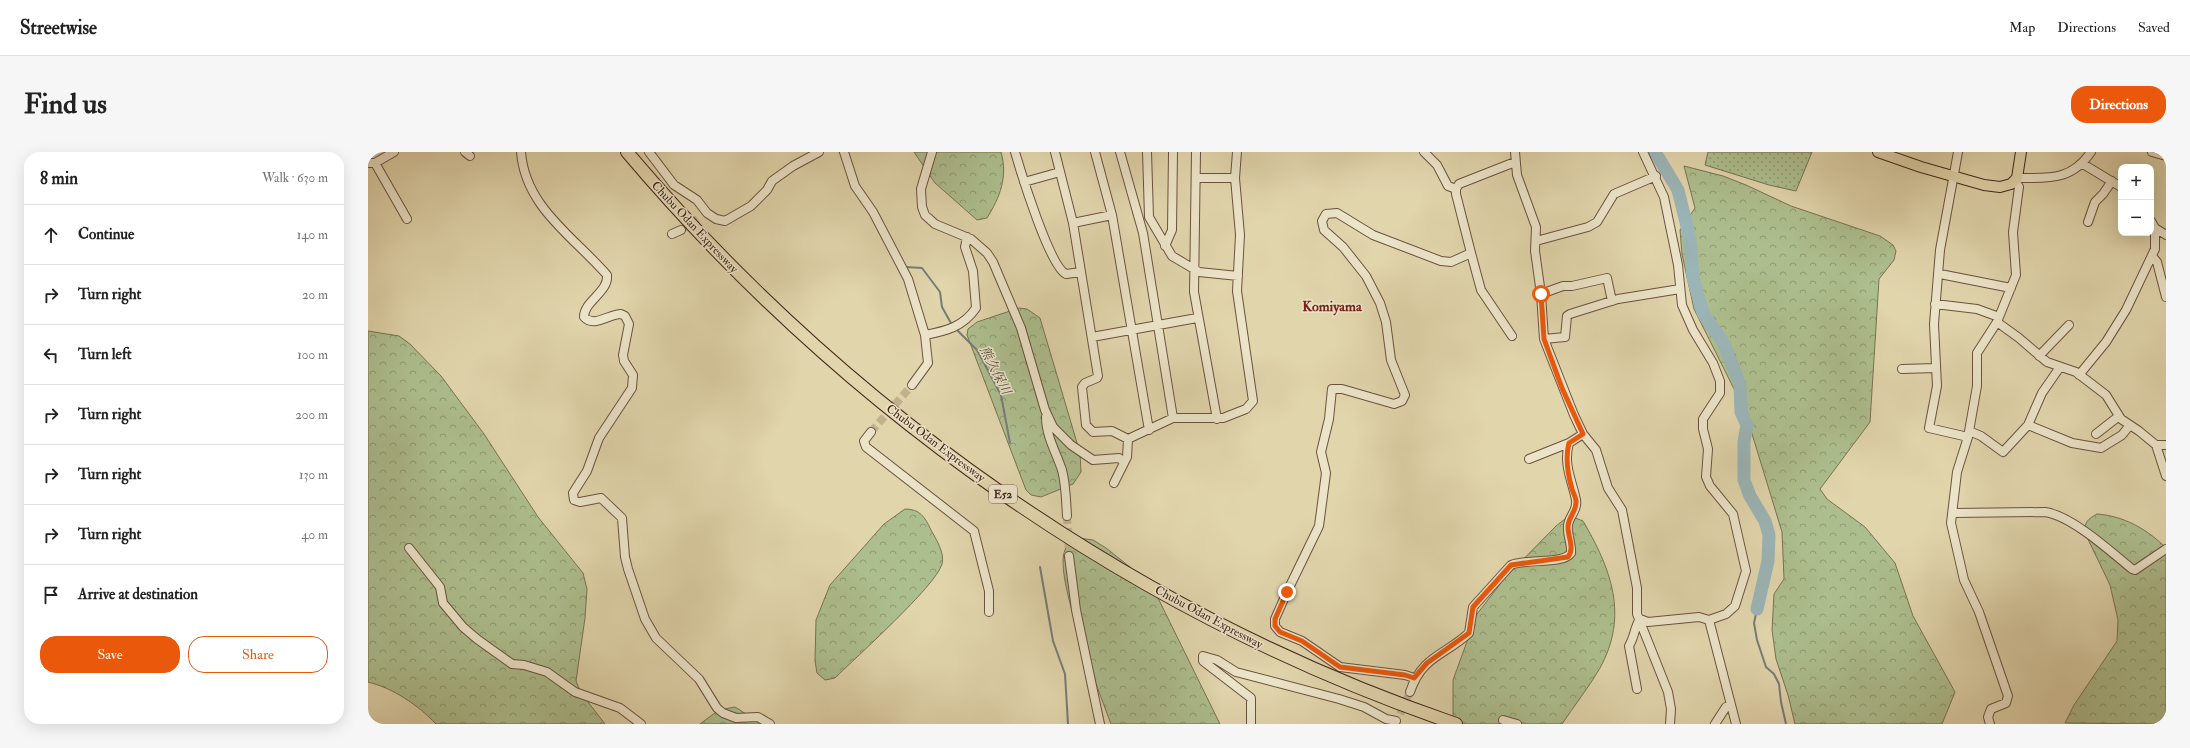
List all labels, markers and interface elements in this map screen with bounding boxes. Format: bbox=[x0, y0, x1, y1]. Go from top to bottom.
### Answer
text: Streetwise bbox=[20, 16, 97, 40]
text: Map bbox=[2009, 19, 2035, 36]
text: Directions bbox=[2057, 19, 2116, 36]
text: Saved bbox=[2138, 19, 2170, 36]
button: Directions bbox=[2071, 86, 2166, 123]
text: Find us bbox=[24, 87, 107, 122]
map controls bbox=[2118, 164, 2154, 236]
button: + bbox=[2118, 164, 2154, 200]
text: 8 min bbox=[40, 168, 78, 189]
text: Walk · 630 m bbox=[262, 170, 328, 186]
street label: Chubu Odan Expressway bbox=[648, 178, 742, 277]
button: − bbox=[2118, 200, 2154, 236]
icon: ahead bbox=[40, 224, 62, 246]
text: Continue bbox=[78, 225, 134, 244]
text: 140 m bbox=[297, 227, 328, 243]
icon: right bbox=[40, 284, 62, 306]
text: Turn right bbox=[78, 285, 141, 304]
route start bbox=[1532, 285, 1550, 303]
text: 20 m bbox=[302, 287, 328, 303]
district label: Komiyama bbox=[1302, 298, 1363, 316]
icon: left bbox=[40, 344, 62, 366]
water label: 熊久保川 bbox=[976, 344, 1015, 399]
text: Turn left bbox=[78, 345, 132, 364]
text: 100 m bbox=[297, 347, 328, 363]
street label: Chubu Odan Expressway bbox=[883, 401, 989, 486]
icon: right bbox=[40, 404, 62, 426]
text: Turn right bbox=[78, 405, 141, 424]
text: 200 m bbox=[295, 407, 328, 423]
icon: right bbox=[40, 464, 62, 486]
text: Turn right bbox=[78, 465, 141, 484]
text: 130 m bbox=[299, 467, 328, 483]
road number: E52 bbox=[989, 485, 1017, 503]
icon: right bbox=[40, 524, 62, 546]
text: Turn right bbox=[78, 525, 141, 544]
text: 40 m bbox=[302, 527, 328, 543]
street label: Chubu Odan Expressway bbox=[1152, 583, 1266, 653]
route end bbox=[1278, 583, 1296, 601]
icon: arrive bbox=[40, 584, 62, 606]
text: Arrive at destination bbox=[78, 585, 198, 604]
button: Save bbox=[40, 636, 180, 673]
button: Share bbox=[188, 636, 328, 673]

